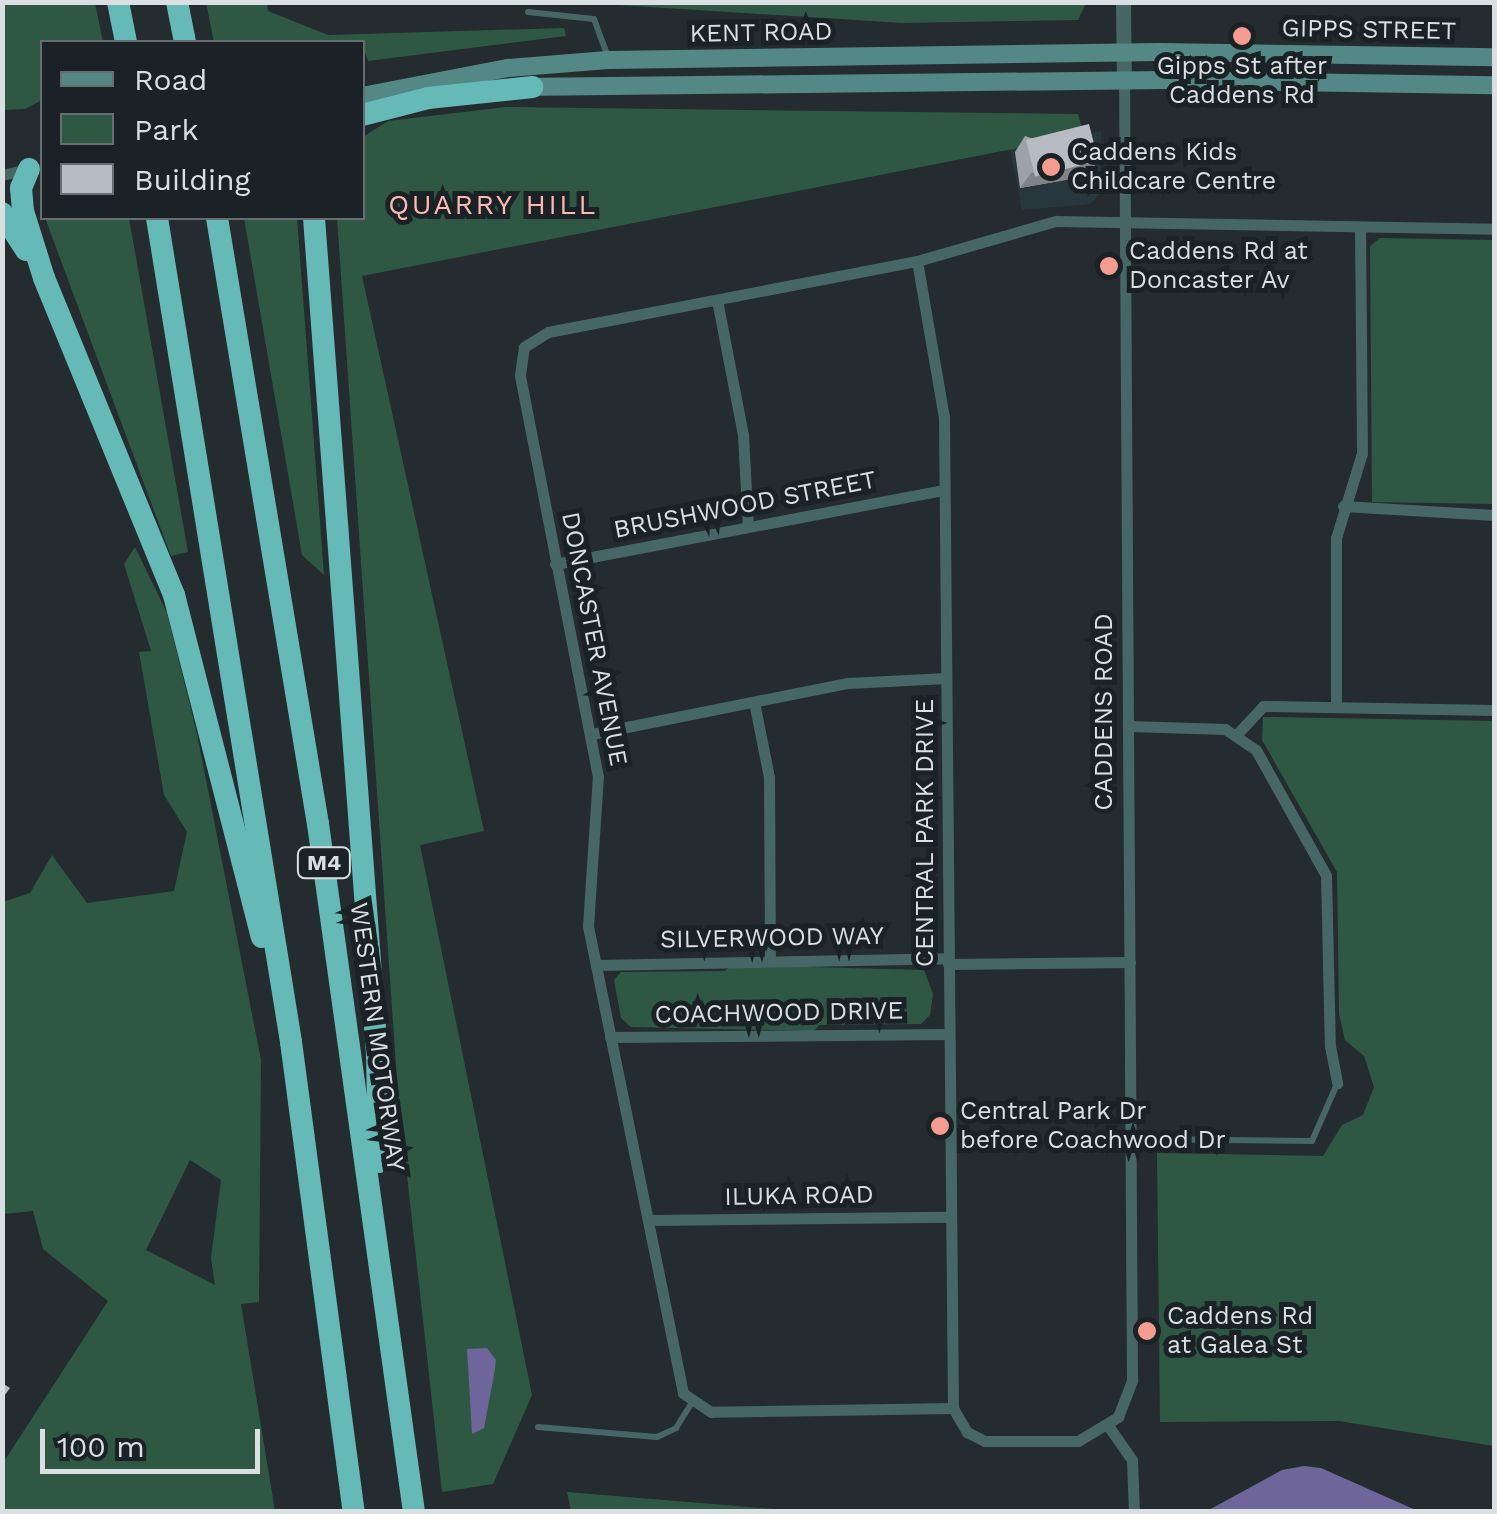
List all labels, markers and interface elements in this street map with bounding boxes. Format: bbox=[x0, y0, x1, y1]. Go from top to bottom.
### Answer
street label: GIPPS STREET bbox=[1281, 13, 1457, 47]
street label: KENT ROAD bbox=[689, 17, 833, 49]
marker: Gipps St after Caddens Rd bbox=[1231, 25, 1253, 47]
legend bbox=[40, 40, 365, 220]
place label: Gipps St after Caddens Rd bbox=[1157, 52, 1327, 111]
text: Road bbox=[134, 62, 207, 97]
text: Park bbox=[134, 112, 199, 147]
place label: Caddens Kids Childcare Centre bbox=[1071, 138, 1276, 197]
marker: Caddens Kids Childcare Centre bbox=[1040, 156, 1062, 178]
text: Building bbox=[134, 162, 251, 197]
district label: QUARRY HILL bbox=[388, 188, 598, 222]
place label: Caddens Rd at Doncaster Av bbox=[1129, 237, 1308, 296]
marker: Caddens Rd at Doncaster Av bbox=[1098, 255, 1120, 277]
street label: BRUSHWOOD STREET bbox=[611, 465, 879, 545]
street label: DONCASTER AVENUE bbox=[555, 509, 633, 769]
street label: CADDENS ROAD bbox=[1089, 613, 1119, 811]
street label: CENTRAL PARK DRIVE bbox=[910, 698, 940, 968]
road number: M4 bbox=[296, 846, 352, 880]
street label: WESTERN MOTORWAY bbox=[343, 901, 411, 1173]
street label: SILVERWOOD WAY bbox=[660, 921, 884, 955]
street label: COACHWOOD DRIVE bbox=[654, 996, 904, 1030]
place label: Central Park Dr before Coachwood Dr bbox=[960, 1097, 1226, 1156]
marker: Central Park Dr before Coachwood Dr bbox=[929, 1115, 951, 1137]
street label: ILUKA ROAD bbox=[724, 1180, 874, 1212]
place label: Caddens Rd at Galea St bbox=[1167, 1302, 1313, 1361]
marker: Caddens Rd at Galea St bbox=[1136, 1320, 1158, 1342]
scale bar bbox=[45, 1409, 265, 1471]
text: 100 m bbox=[57, 1429, 145, 1464]

